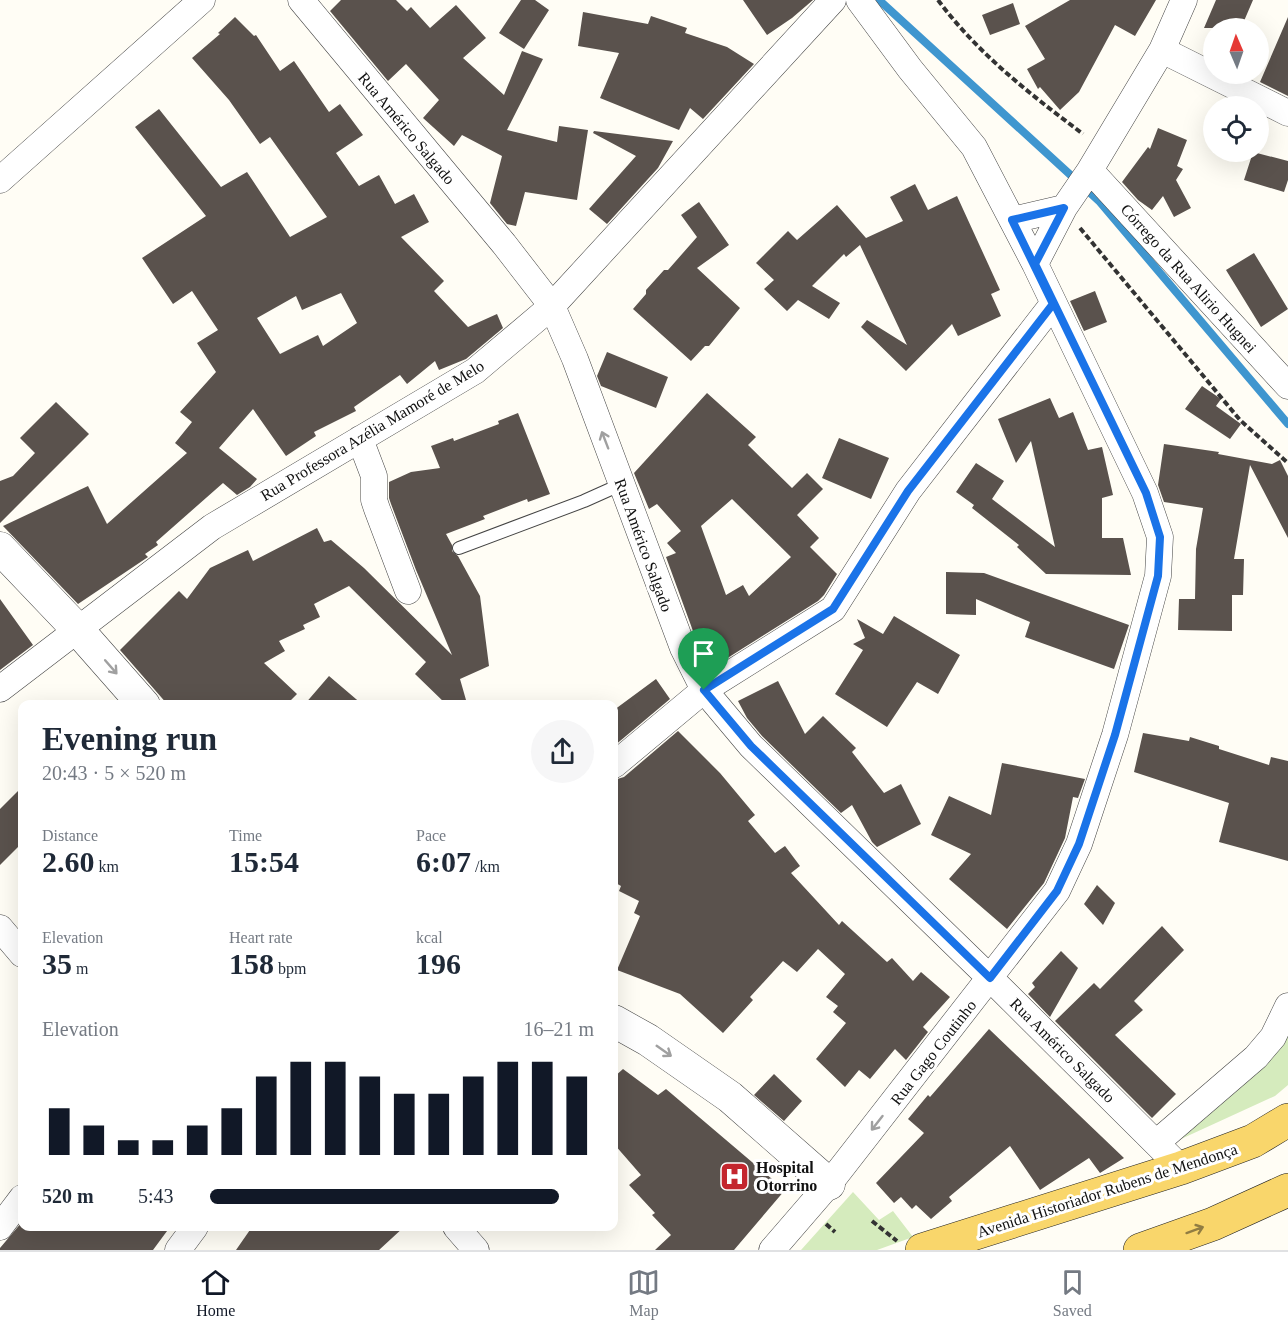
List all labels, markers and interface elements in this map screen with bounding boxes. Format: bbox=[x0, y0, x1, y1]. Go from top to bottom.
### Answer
north arrow bbox=[1203, 18, 1269, 84]
map controls bbox=[1203, 18, 1269, 162]
street label: Rua Américo Salgado bbox=[354, 69, 458, 188]
button: locate bbox=[1203, 96, 1269, 162]
street label: Córrego da Rua Alirio Hugnei bbox=[1117, 201, 1260, 357]
street label: Rua Professora Azélia Mamoré de Melo bbox=[258, 357, 487, 504]
one-way arrow bbox=[599, 431, 610, 450]
street label: Rua Américo Salgado bbox=[611, 476, 676, 614]
pin bbox=[678, 628, 729, 690]
icon: arrive bbox=[687, 637, 720, 670]
one-way arrow bbox=[104, 659, 118, 674]
button: share bbox=[531, 720, 594, 783]
text: Evening run bbox=[42, 721, 217, 757]
text: 20:43 · 5 × 520 m bbox=[42, 762, 186, 784]
text: Distance bbox=[42, 827, 98, 844]
text: Time bbox=[229, 827, 262, 844]
text: Pace bbox=[416, 827, 446, 844]
text: 2.60 bbox=[42, 845, 95, 878]
text: 15:54 bbox=[229, 845, 299, 878]
text: 6:07 bbox=[416, 845, 471, 878]
text: km bbox=[95, 858, 119, 875]
text: /km bbox=[471, 858, 500, 875]
text: Elevation bbox=[42, 929, 103, 946]
text: Heart rate bbox=[229, 929, 293, 946]
text: kcal bbox=[416, 929, 443, 946]
text: 35 bbox=[42, 947, 72, 980]
text: 158 bbox=[229, 947, 274, 980]
text: 196 bbox=[416, 947, 461, 980]
text: m bbox=[72, 960, 88, 977]
text: bpm bbox=[274, 960, 306, 977]
street label: Rua Américo Salgado bbox=[1006, 995, 1118, 1107]
street label: Rua Gago Coutinho bbox=[887, 997, 980, 1109]
text: Elevation bbox=[42, 1018, 119, 1040]
text: 16–21 m bbox=[523, 1018, 594, 1040]
one-way arrow bbox=[655, 1045, 671, 1057]
one-way arrow bbox=[870, 1115, 883, 1131]
street label: Avenida Historiador Rubens de Mendonça bbox=[975, 1140, 1240, 1242]
place label: Hospital Otorrino bbox=[756, 1159, 817, 1194]
hospital icon: Hospital Otorrino bbox=[719, 1160, 751, 1192]
text: 520 m bbox=[42, 1185, 94, 1207]
text: 5:43 bbox=[138, 1185, 174, 1207]
one-way arrow bbox=[1185, 1224, 1204, 1235]
tab: Home bbox=[196, 1266, 235, 1320]
tab: Map bbox=[627, 1266, 660, 1320]
tab: Saved bbox=[1053, 1266, 1092, 1320]

